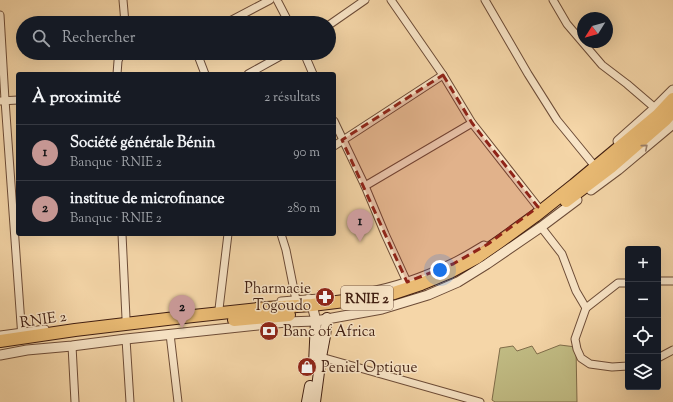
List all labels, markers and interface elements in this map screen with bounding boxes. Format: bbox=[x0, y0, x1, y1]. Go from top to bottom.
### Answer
north arrow bbox=[577, 12, 613, 48]
search box bbox=[16, 16, 336, 60]
icon: search bbox=[30, 27, 52, 49]
text: Rechercher bbox=[62, 28, 135, 49]
text: À proximité bbox=[32, 86, 121, 110]
text: 2 résultats bbox=[264, 89, 320, 107]
text: Société générale Bénin bbox=[70, 133, 215, 154]
text: 1 bbox=[43, 144, 47, 162]
text: 90 m bbox=[293, 144, 320, 162]
one-way arrow bbox=[641, 144, 648, 151]
text: Banque · RNIE 2 bbox=[70, 154, 162, 172]
text: institue de microfinance bbox=[70, 189, 224, 210]
text: 2 bbox=[42, 200, 48, 218]
text: 280 m bbox=[287, 200, 320, 218]
pin: 1 bbox=[347, 209, 373, 242]
text: Banque · RNIE 2 bbox=[70, 210, 162, 228]
map controls bbox=[625, 246, 661, 390]
button: + bbox=[625, 246, 661, 282]
your location bbox=[430, 260, 450, 280]
place label: Pharmacie Togoudo bbox=[244, 279, 311, 317]
button: − bbox=[625, 282, 661, 318]
pharmacy icon: Pharmacie Togoudo bbox=[314, 286, 336, 308]
road number: RNIE 2 bbox=[341, 286, 393, 310]
pin: 2 bbox=[169, 295, 195, 328]
street label: RNIE 2 bbox=[19, 307, 68, 334]
button: locate bbox=[625, 318, 661, 354]
bank icon: Banc of Africa bbox=[258, 320, 280, 342]
place label: Banc of Africa bbox=[283, 322, 376, 343]
button: layers bbox=[625, 354, 661, 390]
shop icon: Peniel Optique bbox=[296, 356, 318, 378]
place label: Peniel Optique bbox=[321, 358, 417, 379]

